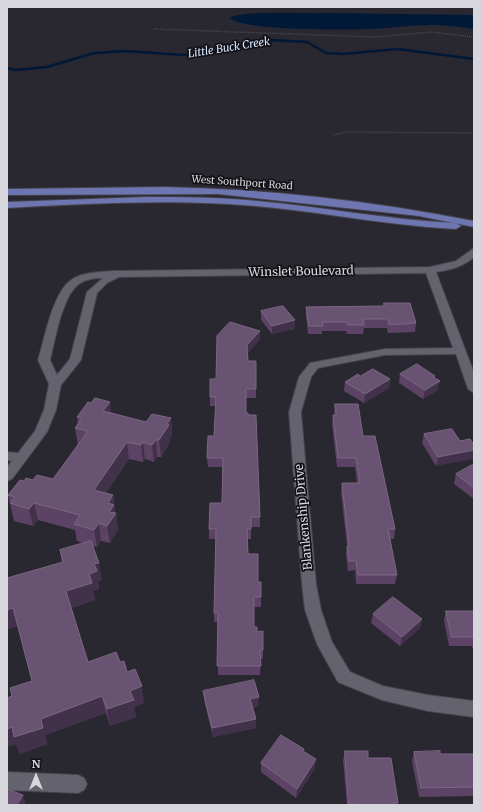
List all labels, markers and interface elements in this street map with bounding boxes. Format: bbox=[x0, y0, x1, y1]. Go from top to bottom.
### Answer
water label: Little Buck Creek bbox=[187, 35, 271, 61]
street label: West Southport Road bbox=[191, 173, 293, 193]
street label: Winslet Boulevard bbox=[248, 264, 354, 280]
street label: Blankenship Drive bbox=[292, 463, 316, 571]
north arrow bbox=[16, 756, 56, 796]
text: N bbox=[32, 757, 40, 771]

